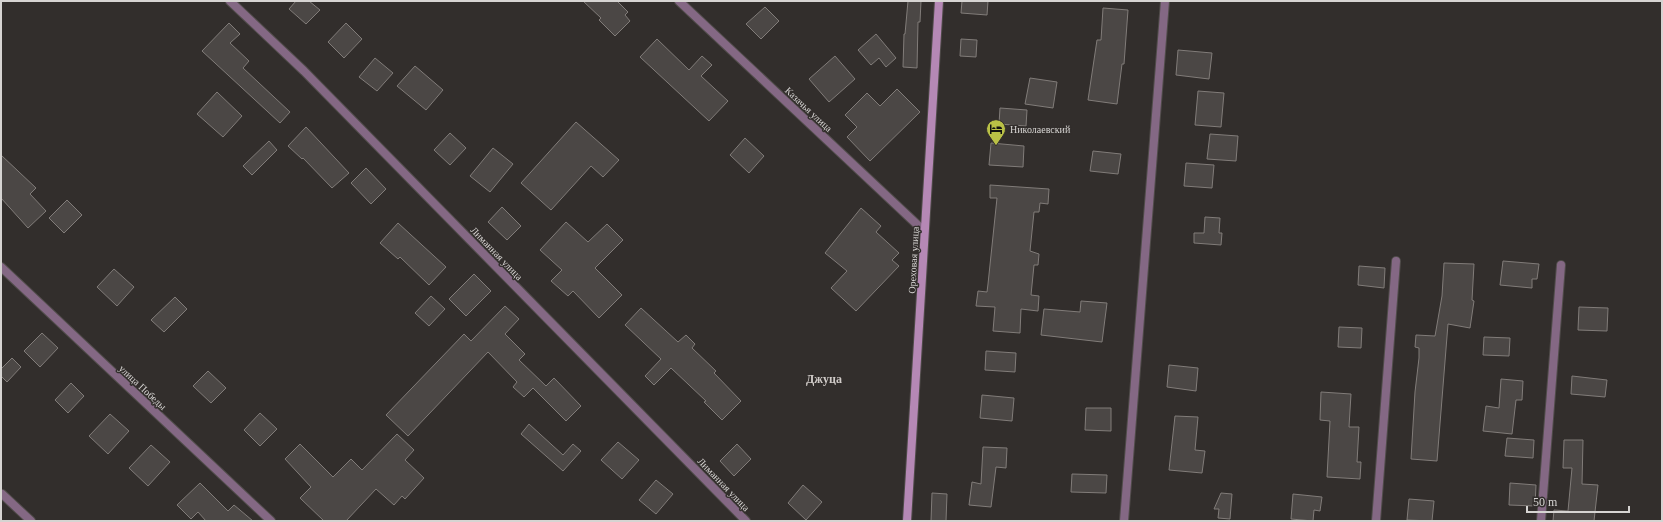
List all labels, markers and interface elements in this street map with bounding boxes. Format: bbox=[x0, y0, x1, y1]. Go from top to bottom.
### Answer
street label: Казачья улица bbox=[783, 85, 835, 134]
hotel icon: Николаевский bbox=[985, 118, 1007, 146]
place label: Николаевский bbox=[1010, 124, 1071, 135]
street label: Лиманная улица bbox=[468, 224, 525, 283]
street label: Ореховая улица bbox=[906, 226, 921, 294]
street label: улица Победы bbox=[117, 363, 169, 412]
district label: Джуца bbox=[806, 372, 842, 386]
street label: Лиманная улица bbox=[695, 455, 752, 514]
scale bar bbox=[1527, 488, 1629, 514]
text: 50 m bbox=[1533, 495, 1558, 509]

